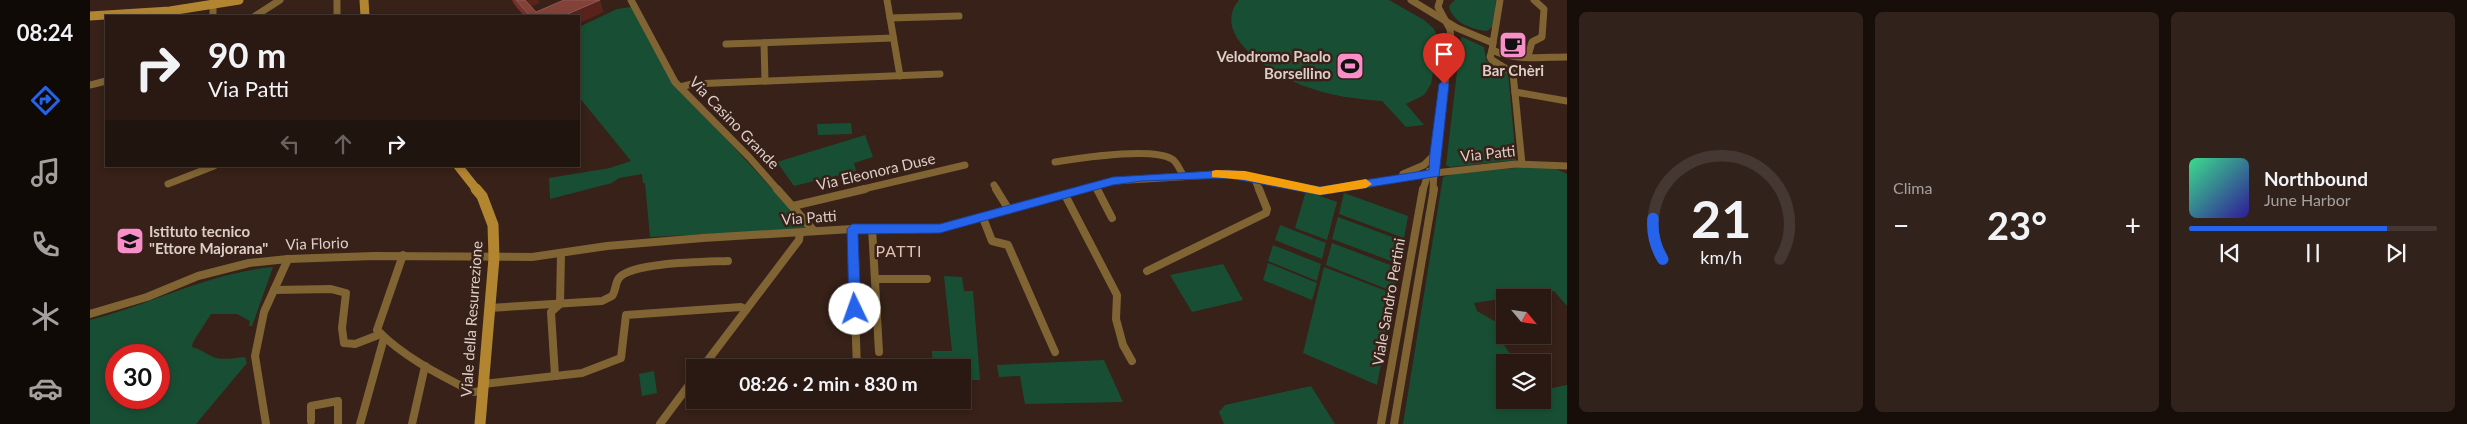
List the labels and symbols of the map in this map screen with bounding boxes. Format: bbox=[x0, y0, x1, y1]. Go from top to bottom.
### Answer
cafe icon: Bar Chèri bbox=[1498, 30, 1528, 60]
pin bbox=[1423, 33, 1465, 84]
place label: Velodromo Paolo Borsellino bbox=[1215, 47, 1331, 82]
sports icon: Velodromo Paolo Borsellino bbox=[1335, 51, 1365, 81]
place label: Bar Chèri bbox=[1482, 61, 1544, 79]
street label: Via Casino Grande bbox=[686, 72, 783, 172]
street label: Via Patti bbox=[1460, 141, 1516, 165]
street label: Via Eleonora Duse bbox=[815, 149, 937, 193]
street label: Via Patti bbox=[781, 206, 837, 228]
place label: Istituto tecnico "Ettore Majorana" bbox=[149, 222, 268, 257]
school or university icon: Istituto tecnico "Ettore Majorana" bbox=[115, 226, 145, 256]
street label: Via Florio bbox=[285, 233, 349, 253]
street label: Viale Sandro Pertini bbox=[1368, 237, 1408, 367]
street label: Viale della Resurrezione bbox=[457, 240, 485, 398]
district label: PATTI bbox=[876, 241, 922, 260]
position arrow bbox=[828, 282, 880, 334]
north arrow bbox=[1496, 289, 1551, 344]
speed limit sign: 30 bbox=[105, 344, 170, 409]

